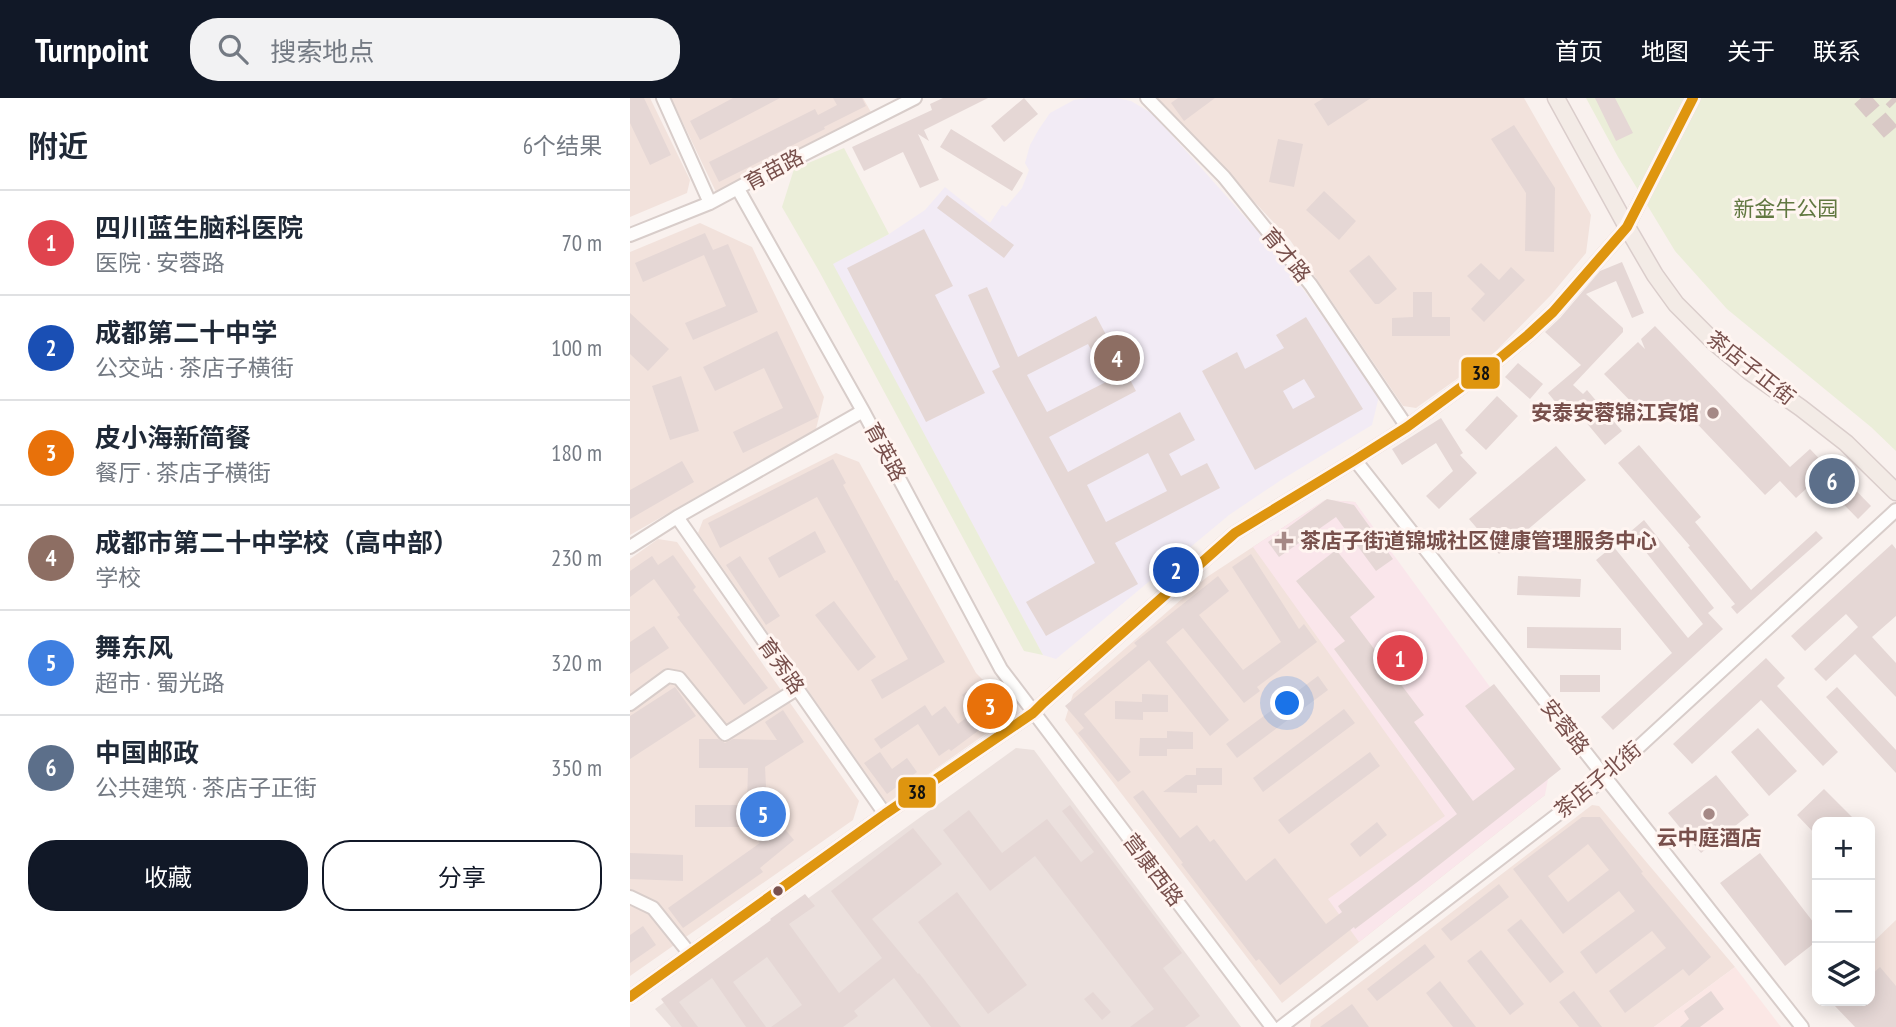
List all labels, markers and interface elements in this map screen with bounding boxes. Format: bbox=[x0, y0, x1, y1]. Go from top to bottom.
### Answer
search box bbox=[190, 18, 680, 81]
text: Turnpoint bbox=[35, 28, 148, 71]
icon: search bbox=[214, 30, 252, 68]
text: 搜索地点 bbox=[270, 35, 374, 68]
text: 首页 bbox=[1555, 36, 1603, 67]
text: 地图 bbox=[1641, 36, 1689, 67]
text: 关于 bbox=[1727, 36, 1775, 67]
text: 联系 bbox=[1813, 36, 1861, 67]
text: 附近 bbox=[28, 126, 88, 165]
text: 6个结果 bbox=[523, 131, 602, 160]
street label: 育苗路 bbox=[740, 143, 808, 196]
park label: 新金牛公园 bbox=[1734, 195, 1839, 222]
text: 四川蓝生脑科医院 bbox=[95, 211, 303, 244]
street label: 育才路 bbox=[1256, 222, 1317, 288]
text: 1 bbox=[46, 228, 57, 257]
text: 70 m bbox=[561, 228, 602, 257]
text: 医院 · 安蓉路 bbox=[95, 248, 225, 277]
text: 成都第二十中学 bbox=[95, 316, 277, 349]
street label: 茶店子正街 bbox=[1702, 325, 1801, 411]
pin: 4 bbox=[1094, 332, 1140, 384]
text: 2 bbox=[46, 333, 57, 362]
text: 100 m bbox=[551, 333, 602, 362]
text: 公交站 · 茶店子横街 bbox=[95, 353, 294, 382]
line badge: 38 bbox=[1460, 356, 1501, 390]
text: 38 bbox=[1472, 361, 1490, 385]
place label: 安泰安蓉锦江宾馆 bbox=[1531, 399, 1699, 426]
marker: 安泰安蓉锦江宾馆 bbox=[1705, 405, 1721, 421]
street label: 育英路 bbox=[859, 418, 912, 486]
text: 皮小海新简餐 bbox=[95, 421, 251, 454]
text: 3 bbox=[46, 438, 57, 467]
text: 180 m bbox=[551, 438, 602, 467]
pin: 6 bbox=[1809, 455, 1855, 507]
text: 餐厅 · 茶店子横街 bbox=[95, 458, 271, 487]
text: 成都市第二十中学校（高中部） bbox=[95, 526, 459, 559]
place label: 茶店子街道锦城社区健康管理服务中心 bbox=[1300, 527, 1657, 554]
marker: 茶店子街道锦城社区健康管理服务中心 bbox=[1274, 531, 1294, 551]
text: 4 bbox=[46, 543, 57, 572]
text: 230 m bbox=[551, 543, 602, 572]
pin: 2 bbox=[1153, 544, 1199, 596]
text: 学校 bbox=[95, 563, 141, 592]
text: 舞东风 bbox=[95, 631, 173, 664]
street label: 育秀路 bbox=[752, 632, 811, 699]
pin: 1 bbox=[1377, 632, 1423, 684]
text: 5 bbox=[46, 648, 57, 677]
text: 320 m bbox=[551, 648, 602, 677]
text: 超市 · 蜀光路 bbox=[95, 668, 225, 697]
pin: 3 bbox=[967, 680, 1013, 732]
your location bbox=[1270, 686, 1304, 720]
street label: 安蓉路 bbox=[1535, 694, 1595, 760]
text: 中国邮政 bbox=[95, 736, 199, 769]
street label: 茶店子北街 bbox=[1549, 736, 1647, 824]
text: 6 bbox=[46, 753, 57, 782]
text: 350 m bbox=[551, 753, 602, 782]
text: 公共建筑 · 茶店子正街 bbox=[95, 773, 317, 802]
line badge: 38 bbox=[897, 776, 937, 809]
text: 38 bbox=[908, 780, 926, 804]
pin: 5 bbox=[740, 788, 786, 840]
marker: 云中庭酒店 bbox=[1701, 806, 1717, 822]
map controls bbox=[1812, 817, 1875, 1006]
button: + bbox=[1812, 817, 1875, 880]
place label: 云中庭酒店 bbox=[1657, 824, 1762, 851]
street label: 营康西路 bbox=[1117, 828, 1189, 911]
button: 收藏 bbox=[28, 840, 308, 911]
button: 分享 bbox=[322, 840, 602, 911]
button: − bbox=[1812, 880, 1875, 943]
unlabelled marker bbox=[771, 884, 785, 898]
button: layers bbox=[1812, 943, 1875, 1006]

